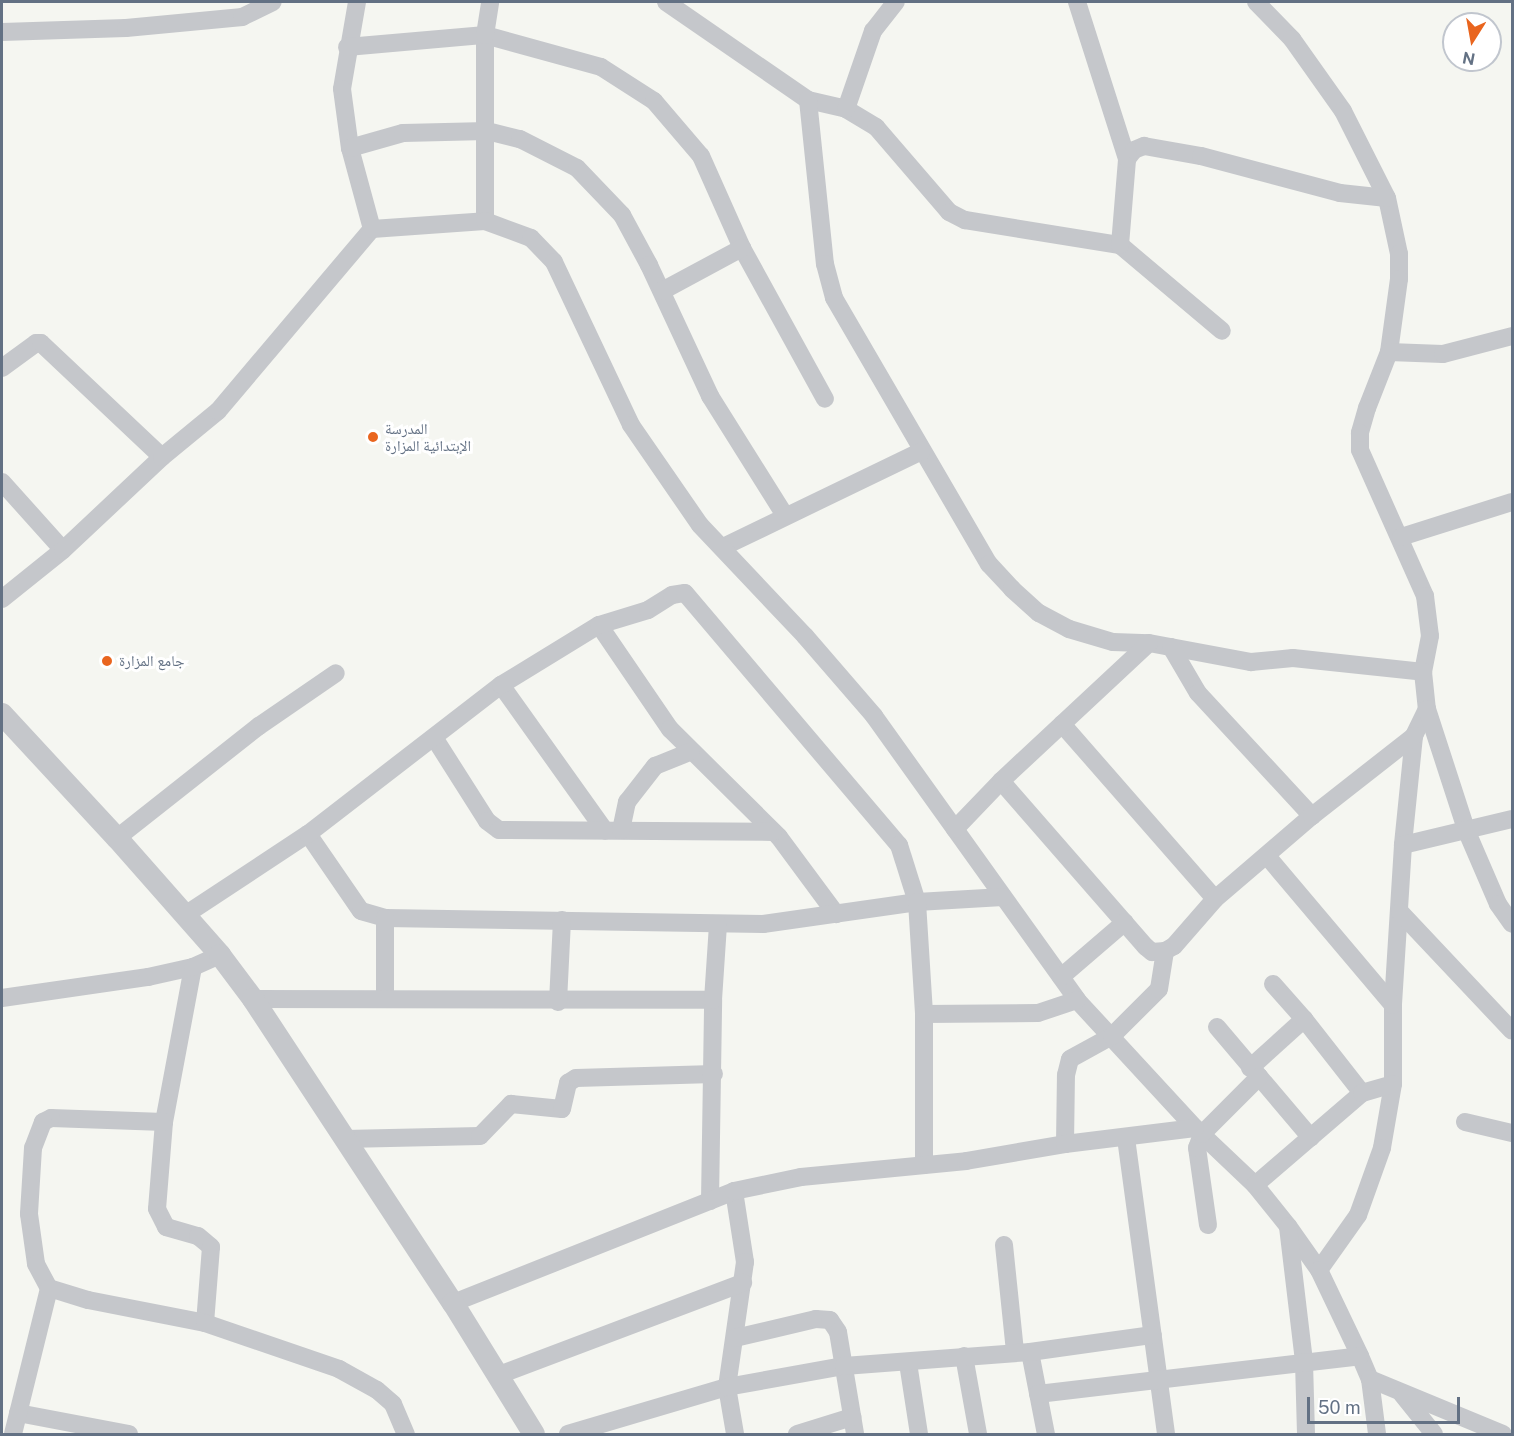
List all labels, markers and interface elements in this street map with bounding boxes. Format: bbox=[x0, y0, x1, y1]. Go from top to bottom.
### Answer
north arrow bbox=[1442, 12, 1502, 72]
text: N bbox=[1461, 48, 1477, 69]
place label: المدرسة الإبتدائية المزارة bbox=[385, 419, 471, 454]
marker: المدرسة الإبتدائية المزارة bbox=[366, 430, 380, 444]
place label: جامع المزارة bbox=[119, 652, 184, 670]
marker: جامع المزارة bbox=[100, 654, 114, 668]
scale bar bbox=[1310, 1385, 1463, 1423]
text: 50 m bbox=[1318, 1397, 1361, 1418]

